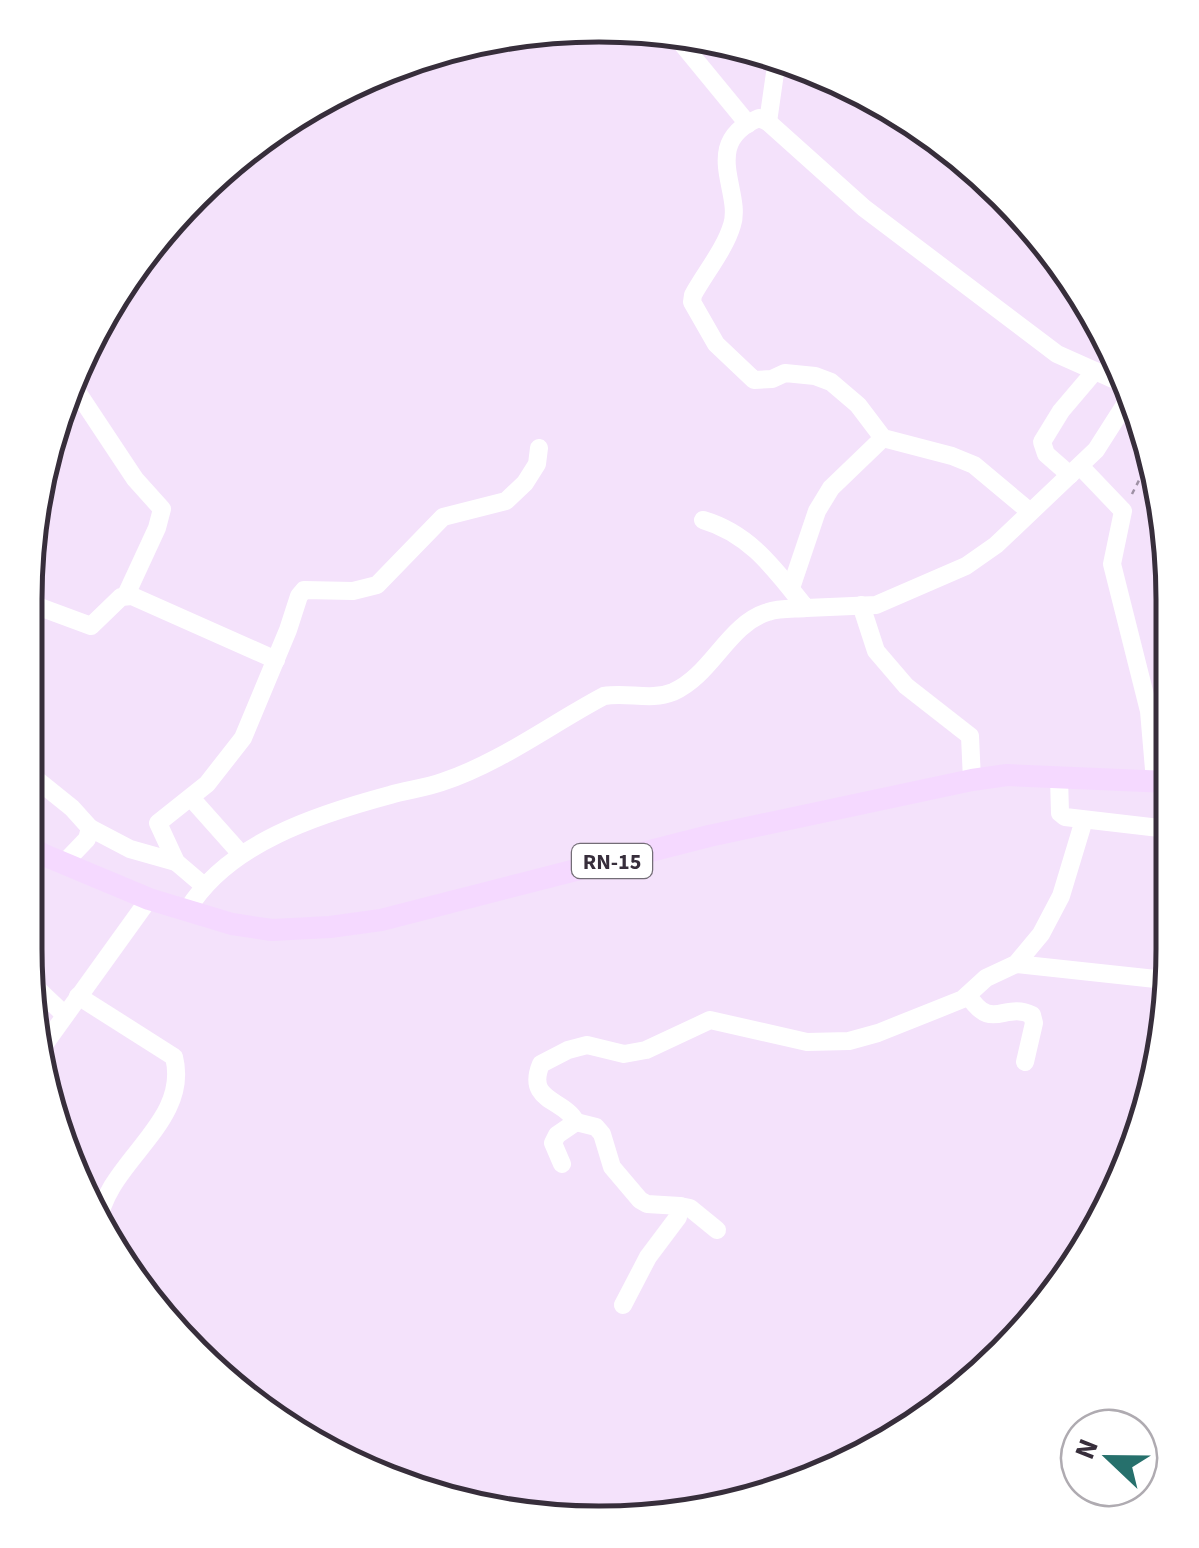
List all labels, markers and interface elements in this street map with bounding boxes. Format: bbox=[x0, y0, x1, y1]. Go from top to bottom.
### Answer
road number: RN-15 bbox=[572, 844, 652, 878]
north arrow bbox=[1059, 1408, 1159, 1508]
text: N bbox=[1065, 1433, 1109, 1465]

